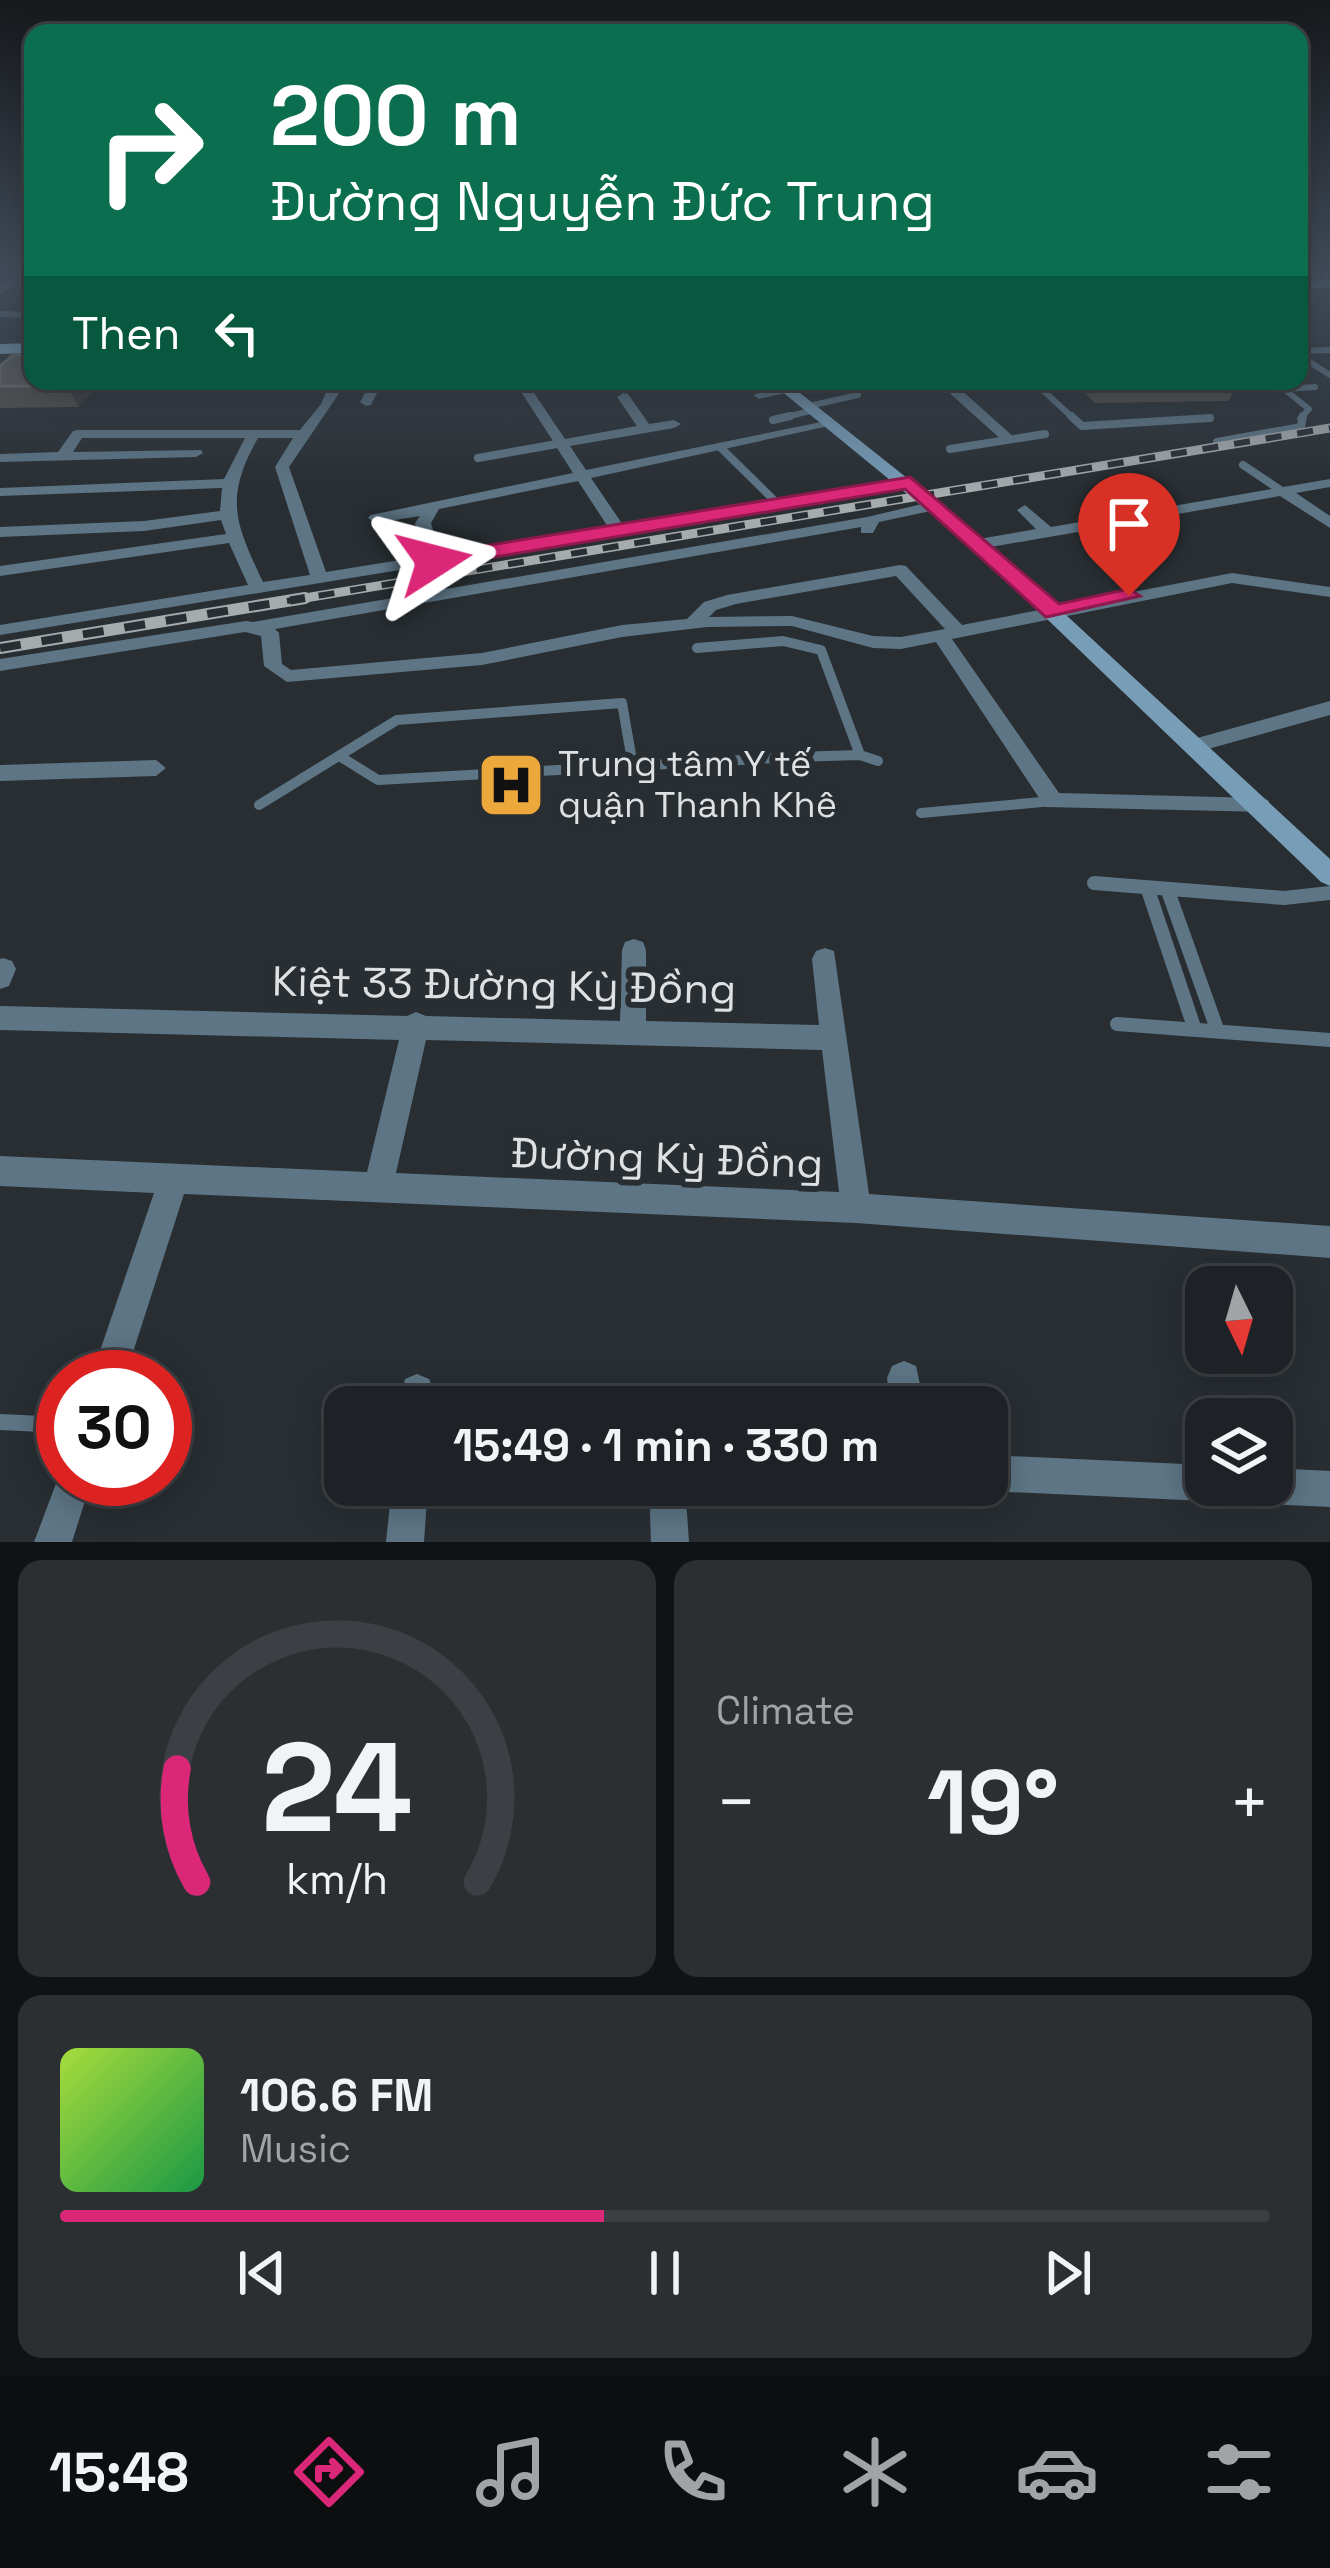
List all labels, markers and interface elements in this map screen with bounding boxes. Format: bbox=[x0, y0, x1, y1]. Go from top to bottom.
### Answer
text: 200 m bbox=[270, 62, 522, 170]
icon: right bbox=[72, 72, 228, 228]
text: Đường Nguyễn Đức Trung bbox=[270, 167, 935, 236]
icon: left bbox=[204, 300, 270, 366]
text: Then bbox=[72, 305, 180, 362]
pin bbox=[1078, 473, 1180, 596]
icon: arrive bbox=[1096, 491, 1162, 557]
position arrow bbox=[371, 498, 497, 624]
place label: Trung tâm Y tế quận Thanh Khê bbox=[558, 741, 837, 828]
hospital icon: Trung tâm Y tế quận Thanh Khê bbox=[476, 750, 546, 820]
street label: Kiệt 33 Đường Kỳ Đồng bbox=[271, 954, 737, 1016]
street label: Đường Kỳ Đồng bbox=[510, 1126, 824, 1190]
north arrow bbox=[1185, 1266, 1293, 1374]
map controls bbox=[1185, 1266, 1293, 1506]
speed limit sign: 30 bbox=[36, 1350, 192, 1506]
button: layers bbox=[1185, 1398, 1293, 1506]
text: 15:49 · 1 min · 330 m bbox=[453, 1417, 879, 1474]
text: Climate bbox=[716, 1686, 855, 1735]
text: 24 bbox=[261, 1708, 413, 1867]
text: 19° bbox=[927, 1745, 1059, 1860]
text: − bbox=[716, 1760, 757, 1844]
text: + bbox=[1229, 1760, 1270, 1844]
text: km/h bbox=[286, 1851, 388, 1906]
text: 106.6 FM bbox=[240, 2067, 433, 2124]
text: Music bbox=[240, 2124, 351, 2173]
icon: previous bbox=[229, 2240, 295, 2306]
icon: pause bbox=[632, 2240, 698, 2306]
icon: next bbox=[1035, 2240, 1101, 2306]
icon: directions bbox=[287, 2430, 371, 2514]
icon: music bbox=[469, 2430, 553, 2514]
icon: phone bbox=[651, 2430, 735, 2514]
icon: climate bbox=[833, 2430, 917, 2514]
icon: car bbox=[1015, 2430, 1099, 2514]
icon: filters bbox=[1197, 2430, 1281, 2514]
text: 15:48 bbox=[49, 2438, 189, 2507]

